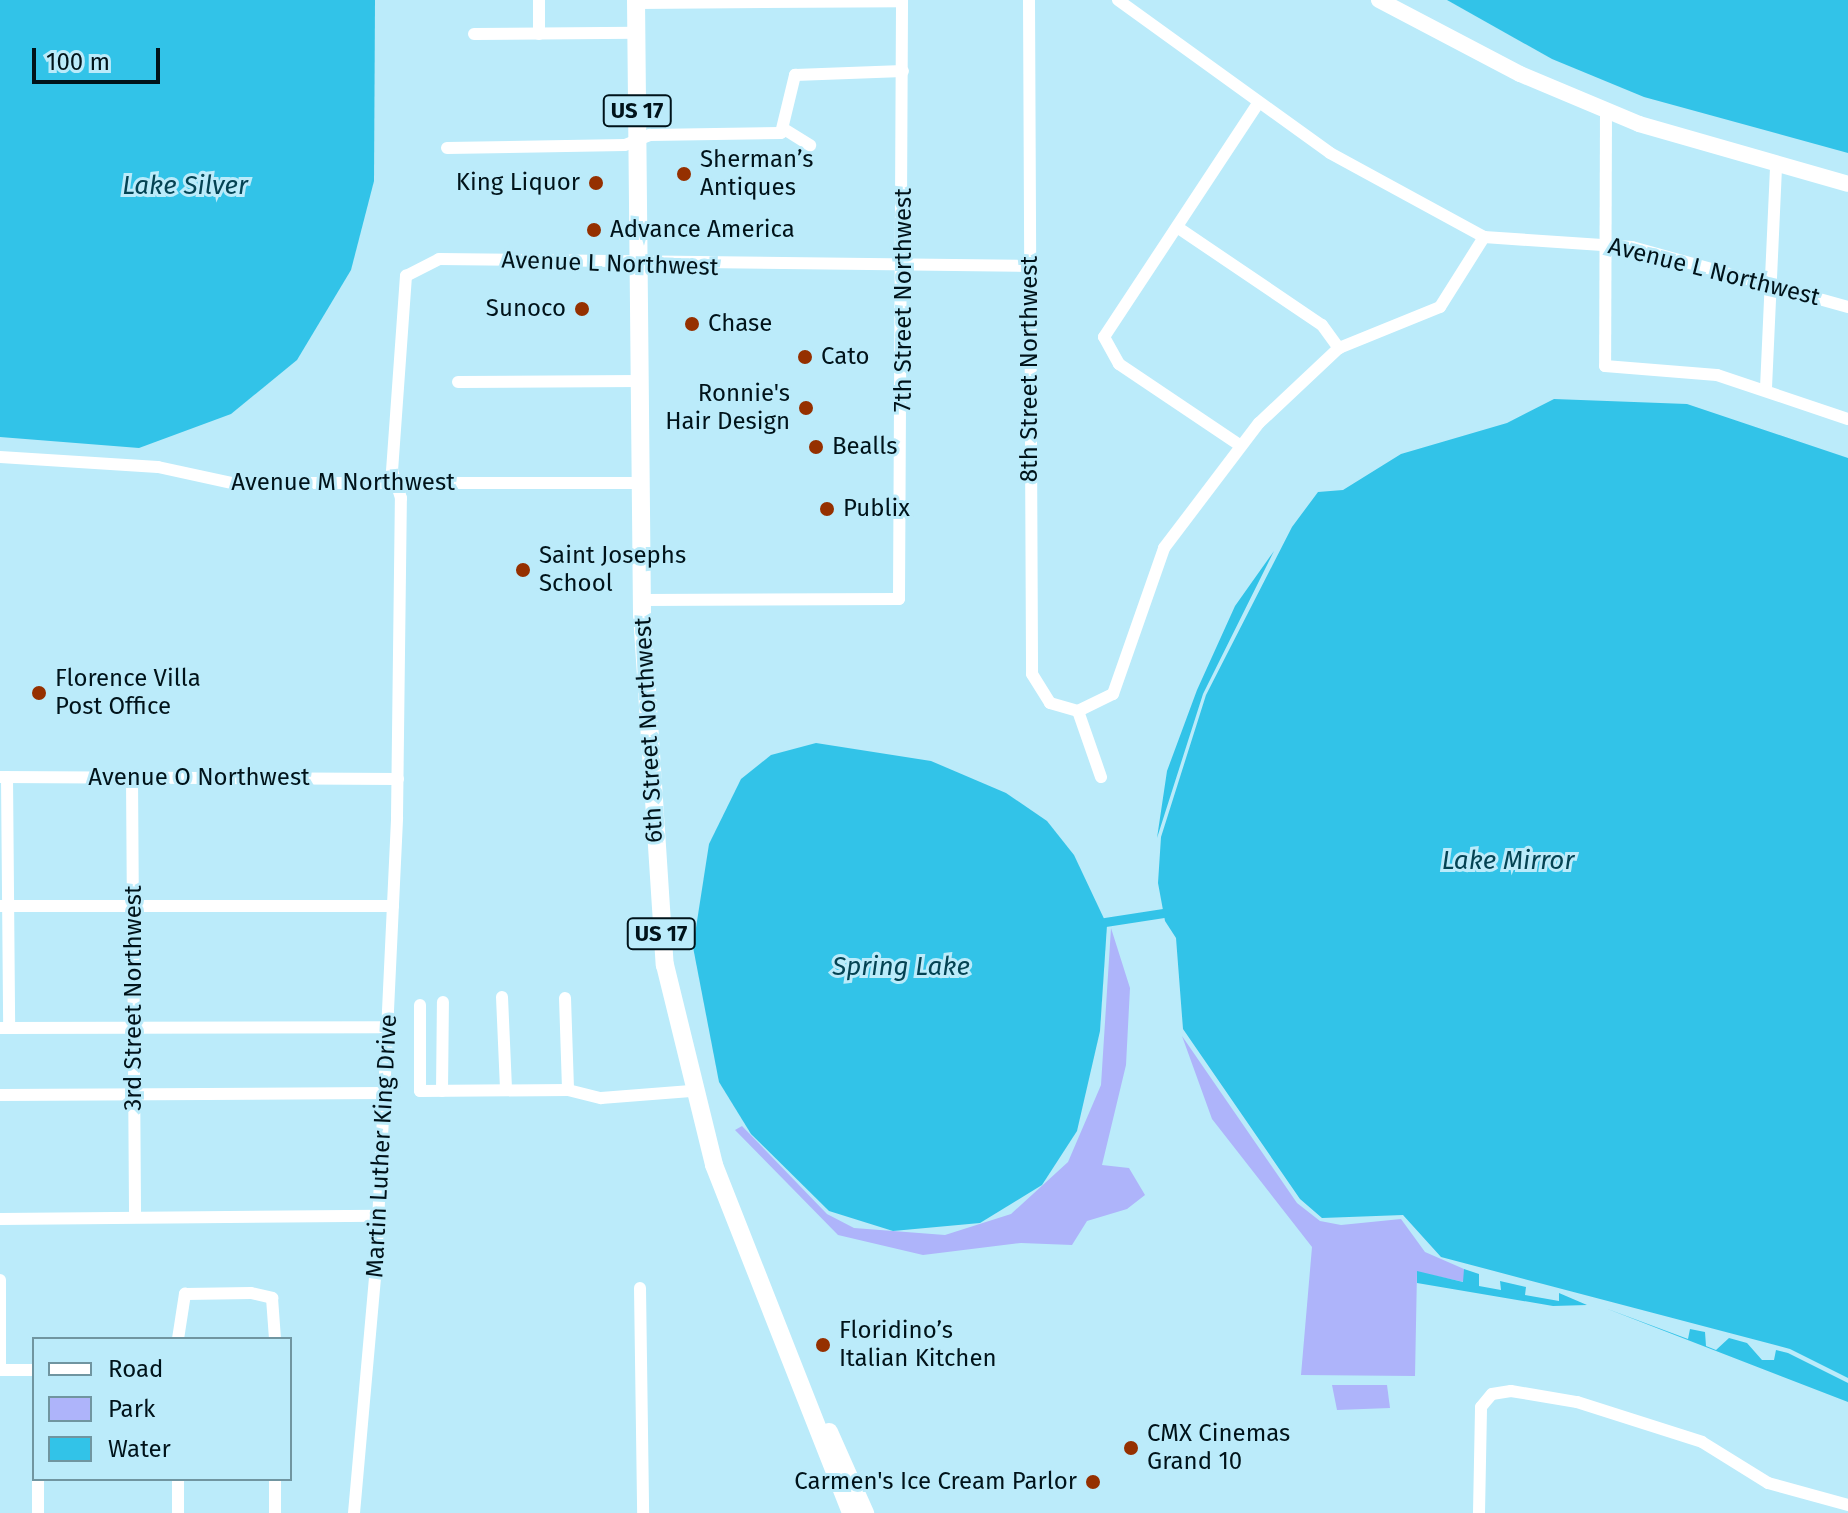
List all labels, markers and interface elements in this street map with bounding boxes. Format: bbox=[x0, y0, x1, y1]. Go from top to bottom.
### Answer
scale bar bbox=[36, 32, 164, 82]
text: 100 m bbox=[46, 48, 110, 76]
road number: US 17 bbox=[601, 93, 673, 129]
place label: Sherman’s Antiques bbox=[700, 146, 813, 202]
marker: Sherman’s Antiques bbox=[675, 165, 693, 183]
place label: King Liquor bbox=[456, 169, 580, 197]
water label: Lake Silver bbox=[122, 170, 248, 202]
marker: King Liquor bbox=[587, 174, 605, 192]
street label: 7th Street Northwest bbox=[890, 188, 918, 412]
place label: Advance America bbox=[610, 216, 795, 244]
marker: Advance America bbox=[585, 221, 603, 239]
street label: Avenue L Northwest bbox=[1605, 232, 1823, 312]
street label: Avenue L Northwest bbox=[501, 246, 719, 282]
street label: 8th Street Northwest bbox=[1016, 256, 1044, 482]
place label: Sunoco bbox=[486, 295, 566, 323]
marker: Sunoco bbox=[573, 300, 591, 318]
place label: Chase bbox=[708, 310, 772, 338]
marker: Chase bbox=[683, 315, 701, 333]
place label: Cato bbox=[821, 343, 870, 371]
marker: Cato bbox=[796, 348, 814, 366]
place label: Ronnie's Hair Design bbox=[665, 380, 790, 436]
marker: Ronnie's Hair Design bbox=[797, 399, 815, 417]
place label: Bealls bbox=[832, 433, 898, 461]
marker: Bealls bbox=[807, 438, 825, 456]
street label: Avenue M Northwest bbox=[231, 469, 455, 497]
place label: Publix bbox=[843, 495, 910, 523]
marker: Publix bbox=[818, 500, 836, 518]
place label: Saint Josephs School bbox=[539, 542, 686, 598]
marker: Saint Josephs School bbox=[514, 561, 532, 579]
street label: 6th Street Northwest bbox=[629, 616, 669, 844]
place label: Florence Villa Post Office bbox=[55, 665, 201, 721]
marker: Florence Villa Post Office bbox=[30, 684, 48, 702]
street label: Avenue O Northwest bbox=[88, 764, 310, 792]
water label: Lake Mirror bbox=[1442, 845, 1574, 877]
street label: 3rd Street Northwest bbox=[120, 885, 148, 1111]
road number: US 17 bbox=[625, 916, 697, 952]
water label: Spring Lake bbox=[832, 951, 970, 983]
street label: Martin Luther King Drive bbox=[361, 1013, 403, 1279]
place label: Floridino’s Italian Kitchen bbox=[839, 1317, 997, 1373]
marker: Floridino’s Italian Kitchen bbox=[814, 1336, 832, 1354]
legend bbox=[32, 1337, 292, 1481]
text: Road bbox=[108, 1355, 163, 1383]
text: Park bbox=[108, 1395, 155, 1423]
place label: CMX Cinemas Grand 10 bbox=[1147, 1420, 1290, 1476]
text: Water bbox=[108, 1435, 171, 1463]
marker: CMX Cinemas Grand 10 bbox=[1122, 1439, 1140, 1457]
place label: Carmen's Ice Cream Parlor bbox=[794, 1468, 1077, 1496]
marker: Carmen's Ice Cream Parlor bbox=[1084, 1473, 1102, 1491]

